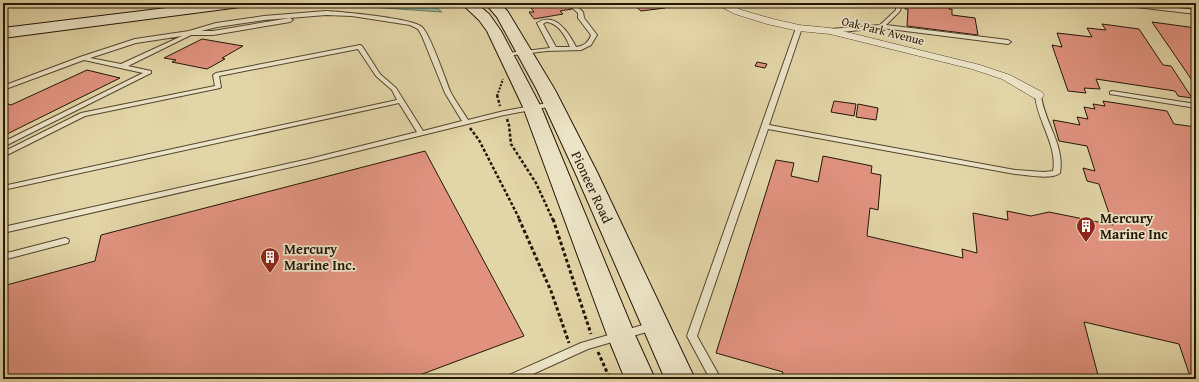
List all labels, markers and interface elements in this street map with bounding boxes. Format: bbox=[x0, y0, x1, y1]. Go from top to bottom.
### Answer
street label: Oak Park Avenue bbox=[840, 12, 926, 49]
street label: Pioneer Road bbox=[567, 148, 618, 227]
place label: Mercury Marine Inc bbox=[1100, 208, 1168, 244]
building icon: Mercury Marine Inc bbox=[1075, 215, 1097, 243]
place label: Mercury Marine Inc. bbox=[284, 239, 356, 275]
building icon: Mercury Marine Inc. bbox=[259, 246, 281, 274]

